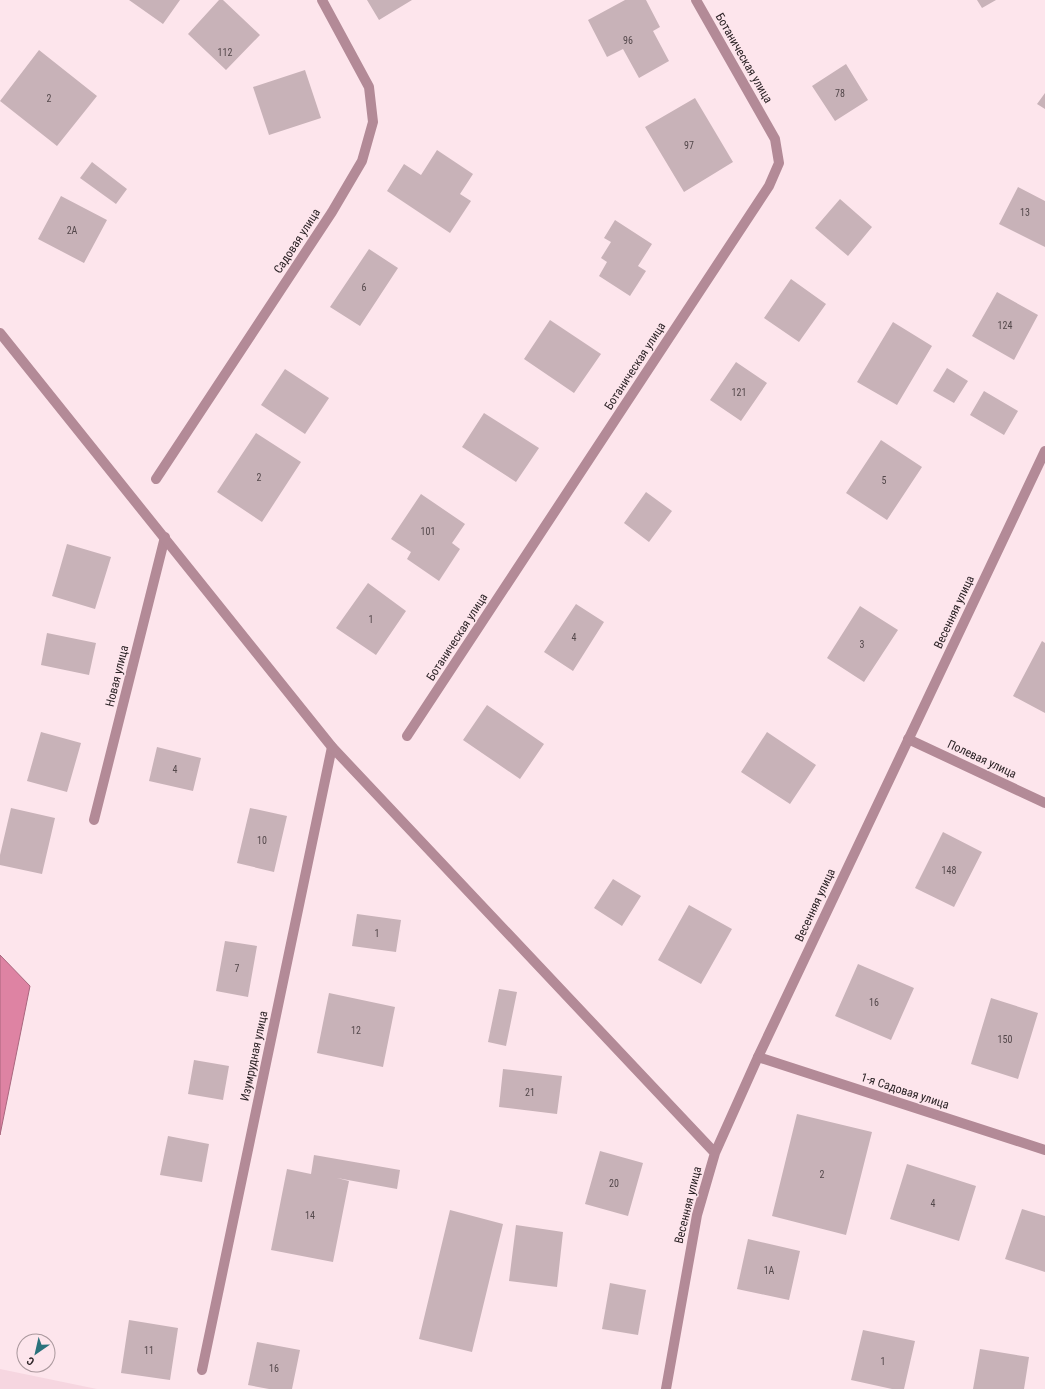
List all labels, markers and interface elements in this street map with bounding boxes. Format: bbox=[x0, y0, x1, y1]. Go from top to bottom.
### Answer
street label: Ботаническая улица bbox=[713, 11, 776, 106]
house number: 96 bbox=[623, 35, 633, 46]
house number: 112 bbox=[218, 47, 232, 58]
house number: 78 bbox=[835, 88, 845, 99]
house number: 2 bbox=[47, 93, 52, 104]
house number: 97 bbox=[684, 140, 694, 151]
street label: Садовая улица bbox=[271, 206, 323, 276]
house number: 13 bbox=[1020, 207, 1030, 218]
house number: 2А bbox=[67, 225, 78, 236]
house number: 6 bbox=[362, 282, 367, 293]
street label: Ботаническая улица bbox=[601, 319, 669, 412]
house number: 124 bbox=[998, 320, 1012, 331]
house number: 121 bbox=[732, 387, 746, 398]
house number: 2 bbox=[257, 472, 262, 483]
house number: 5 bbox=[882, 475, 887, 486]
house number: 101 bbox=[421, 526, 435, 537]
street label: Весенняя улица bbox=[931, 573, 977, 651]
street label: Ботаническая улица bbox=[423, 590, 491, 683]
house number: 1 bbox=[369, 614, 373, 625]
house number: 4 bbox=[572, 632, 577, 643]
house number: 3 bbox=[860, 639, 865, 650]
street label: Новая улица bbox=[103, 644, 131, 708]
street label: Полевая улица bbox=[945, 737, 1019, 781]
house number: 4 bbox=[173, 764, 178, 775]
house number: 10 bbox=[257, 835, 267, 846]
house number: 148 bbox=[942, 865, 956, 876]
street label: Весенняя улица bbox=[792, 866, 838, 944]
house number: 1 bbox=[375, 928, 379, 939]
house number: 7 bbox=[235, 963, 240, 974]
house number: 16 bbox=[869, 997, 879, 1008]
street label: Изумрудная улица bbox=[238, 1009, 270, 1102]
house number: 12 bbox=[351, 1025, 361, 1036]
house number: 150 bbox=[998, 1034, 1012, 1045]
street label: 1-я Садовая улица bbox=[859, 1070, 951, 1112]
house number: 21 bbox=[525, 1087, 535, 1098]
street label: Весенняя улица bbox=[672, 1165, 704, 1245]
house number: 2 bbox=[820, 1169, 825, 1180]
house number: 20 bbox=[609, 1178, 619, 1189]
house number: 4 bbox=[931, 1198, 936, 1209]
house number: 14 bbox=[305, 1210, 315, 1221]
house number: 1А bbox=[764, 1265, 775, 1276]
north arrow bbox=[16, 1333, 56, 1373]
house number: 11 bbox=[144, 1345, 154, 1356]
text: С bbox=[24, 1354, 37, 1368]
house number: 1 bbox=[881, 1356, 885, 1367]
house number: 16 bbox=[269, 1363, 279, 1374]

